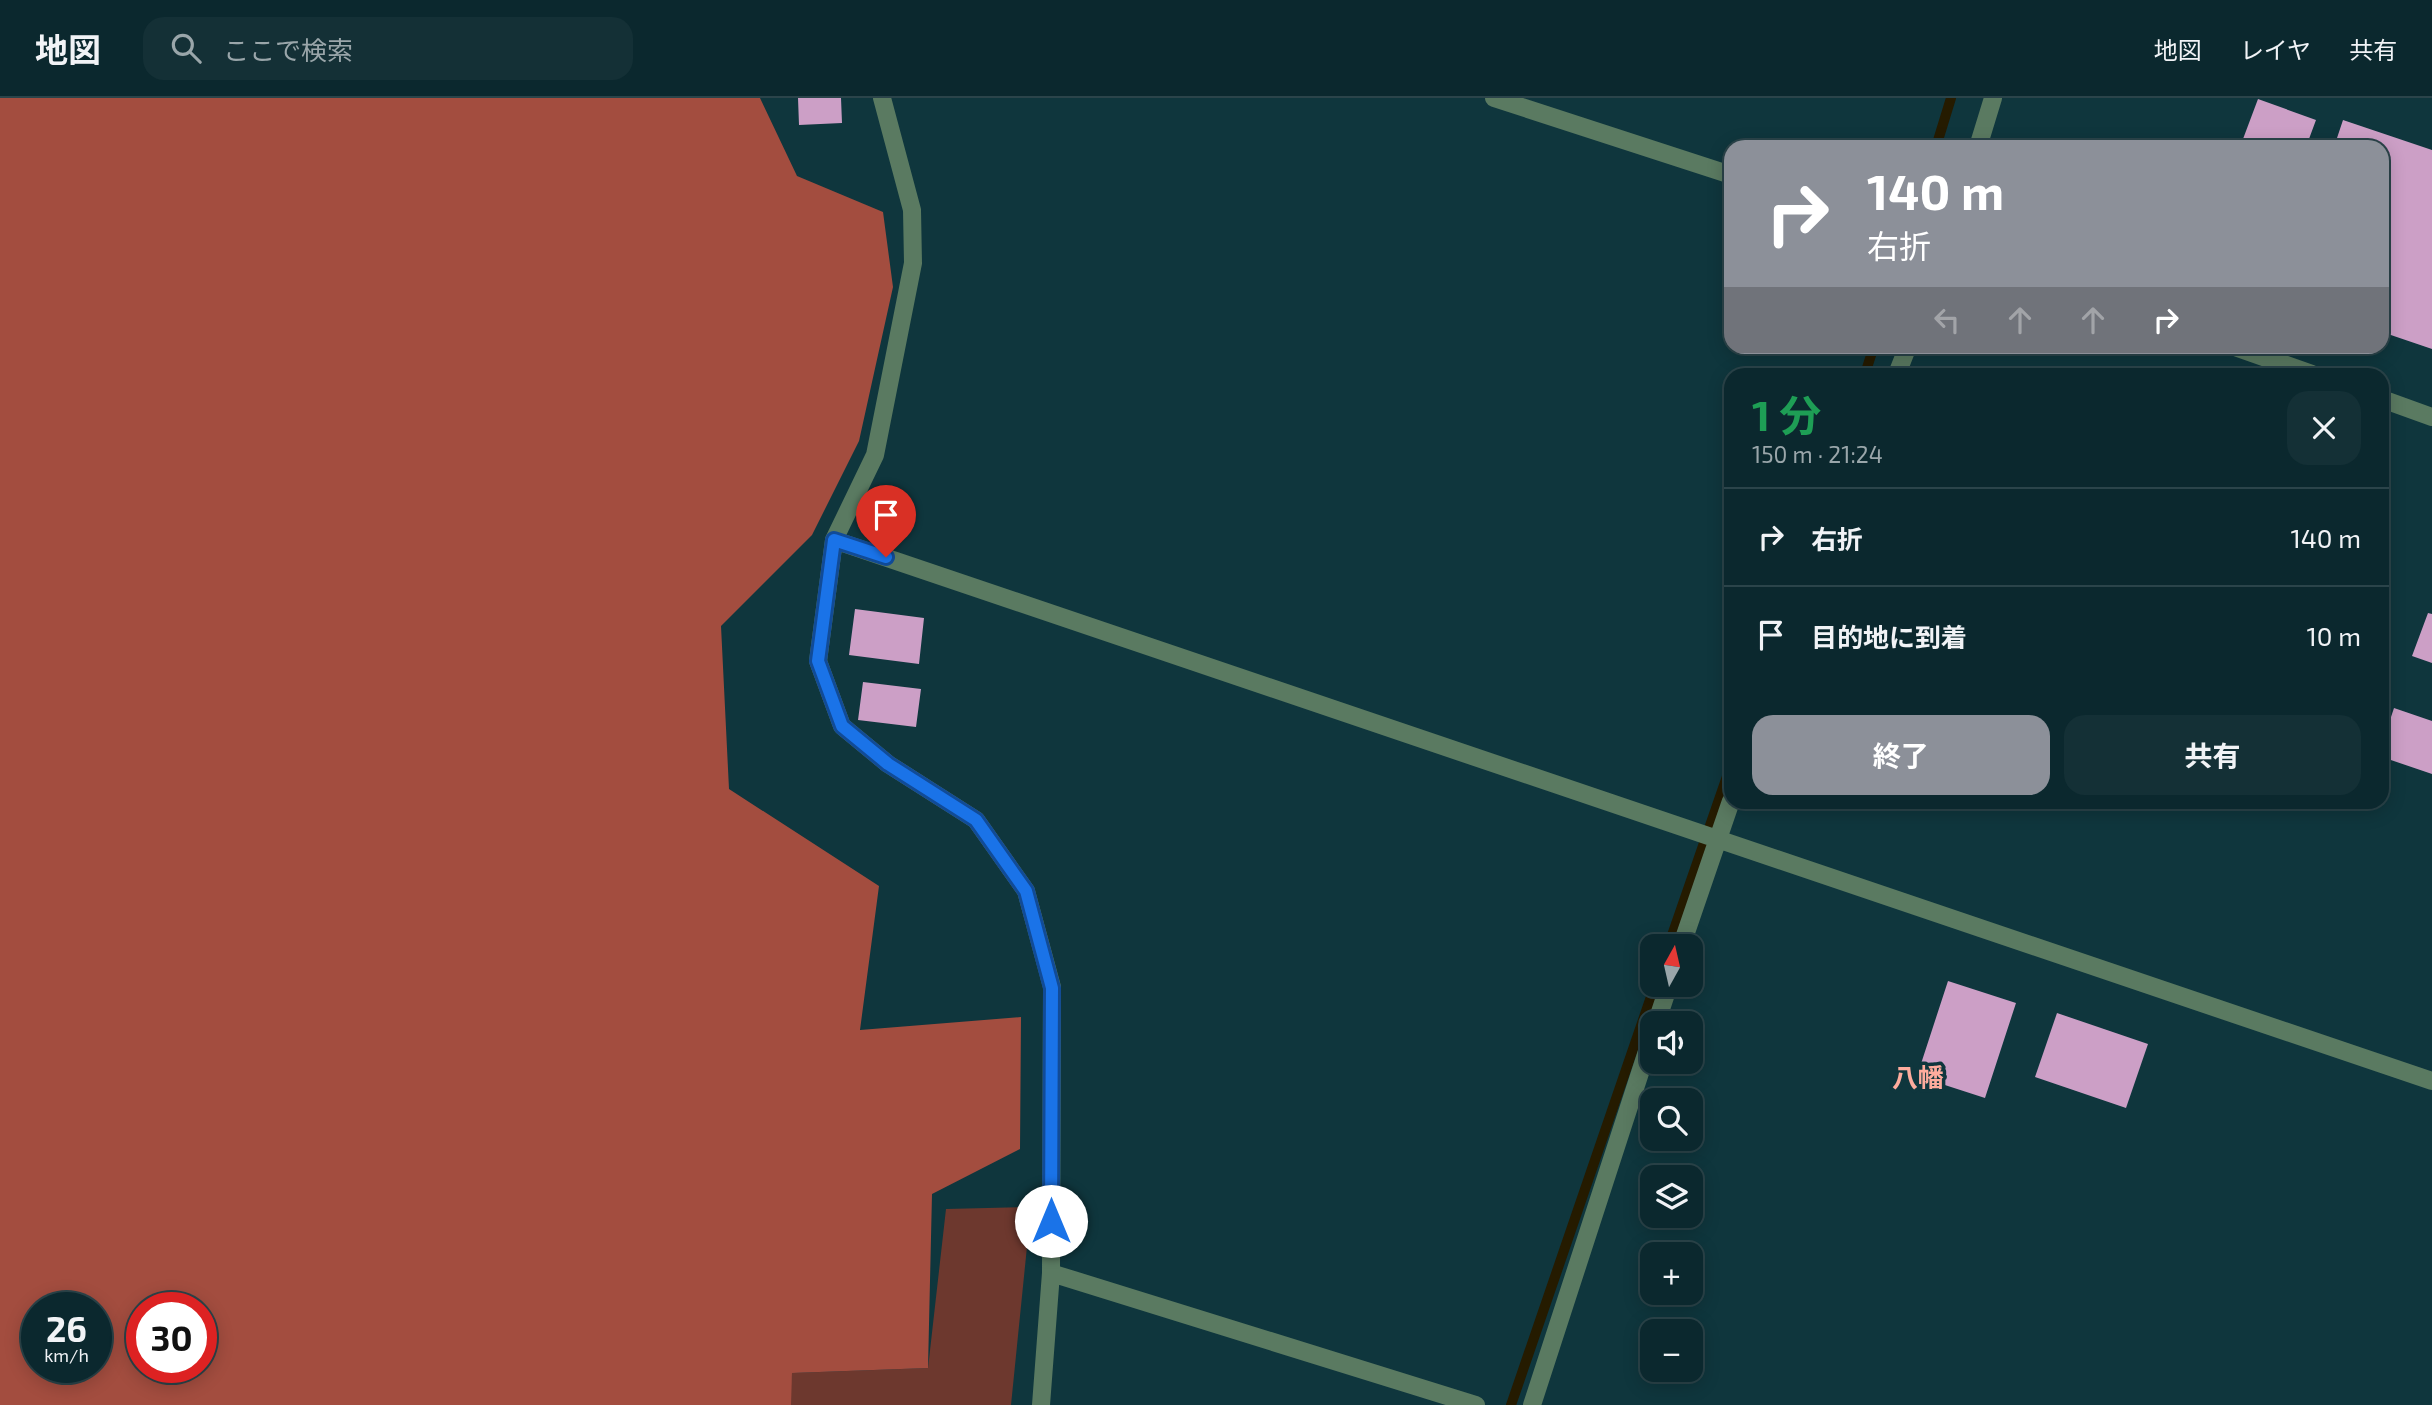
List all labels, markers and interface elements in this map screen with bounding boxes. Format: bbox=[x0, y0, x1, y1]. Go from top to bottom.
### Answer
search box bbox=[143, 17, 633, 80]
text: 地図 bbox=[35, 29, 101, 69]
icon: search bbox=[167, 29, 205, 67]
text: ここで検索 bbox=[223, 34, 353, 65]
text: 地図 bbox=[2154, 35, 2202, 64]
text: レイヤ bbox=[2240, 35, 2311, 64]
text: 共有 bbox=[2349, 35, 2397, 64]
text: 140 m bbox=[1867, 161, 2004, 220]
icon: right bbox=[1752, 168, 1843, 259]
text: 右折 bbox=[1867, 226, 1931, 264]
icon: left bbox=[1928, 301, 1966, 339]
icon: ahead bbox=[2001, 301, 2039, 339]
icon: ahead bbox=[2074, 301, 2112, 339]
icon: right bbox=[2147, 301, 2185, 339]
text: 1 分 bbox=[1752, 389, 1821, 439]
button: close bbox=[2287, 391, 2361, 465]
text: 150 m · 21:24 bbox=[1752, 440, 1883, 468]
pin bbox=[856, 485, 916, 557]
icon: arrive bbox=[867, 496, 905, 534]
icon: right bbox=[1752, 518, 1790, 556]
text: 140 m bbox=[2290, 522, 2361, 553]
text: 右折 bbox=[1811, 523, 1863, 554]
icon: arrive bbox=[1752, 616, 1790, 654]
text: 10 m bbox=[2306, 620, 2361, 651]
text: 目的地に到着 bbox=[1811, 621, 1967, 652]
button: 終了 bbox=[1752, 715, 2050, 795]
button: 共有 bbox=[2064, 715, 2361, 795]
north arrow bbox=[1640, 934, 1703, 998]
map controls bbox=[1640, 934, 1703, 1382]
button: sound bbox=[1640, 1011, 1703, 1074]
district label: 八幡 bbox=[1892, 1061, 1944, 1092]
button: search bbox=[1640, 1088, 1703, 1151]
button: layers bbox=[1640, 1165, 1703, 1228]
position arrow bbox=[1014, 1184, 1088, 1258]
button: + bbox=[1640, 1242, 1703, 1305]
speed limit sign: 30 bbox=[126, 1292, 217, 1383]
text: 26 bbox=[46, 1307, 87, 1349]
button: − bbox=[1640, 1319, 1703, 1382]
text: km/h bbox=[44, 1344, 89, 1366]

